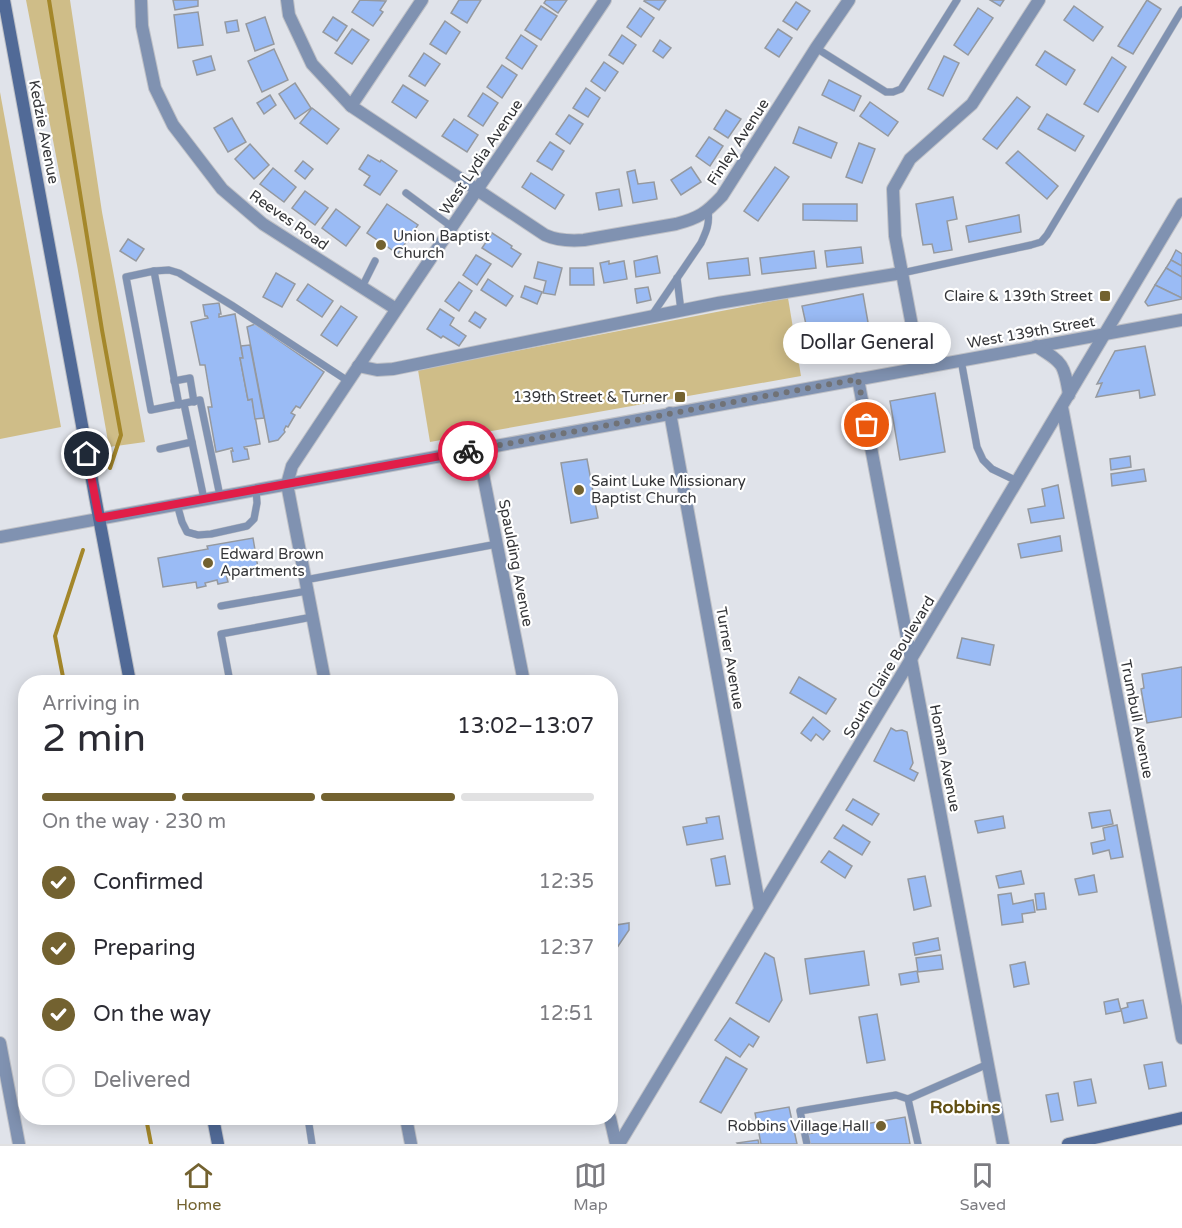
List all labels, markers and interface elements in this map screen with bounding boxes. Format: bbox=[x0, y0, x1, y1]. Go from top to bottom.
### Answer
street label: Kedzie Avenue bbox=[25, 79, 63, 185]
street label: Finley Avenue bbox=[703, 95, 773, 189]
street label: West Lydia Avenue bbox=[436, 96, 526, 218]
street label: Reeves Road bbox=[246, 186, 332, 254]
place label: Union Baptist Church bbox=[393, 227, 490, 262]
marker: Union Baptist Church bbox=[374, 238, 388, 252]
place label: Claire & 139th Street bbox=[944, 287, 1093, 305]
marker: Claire & 139th Street bbox=[1098, 289, 1112, 303]
street label: West 139th Street bbox=[966, 312, 1097, 352]
callout: Dollar General bbox=[783, 323, 951, 365]
text: Dollar General bbox=[800, 331, 934, 355]
place label: 139th Street & Turner bbox=[513, 388, 668, 406]
marker: 139th Street & Turner bbox=[673, 390, 687, 404]
pin bbox=[841, 399, 892, 450]
icon: bag bbox=[850, 408, 883, 441]
courier bbox=[438, 421, 498, 481]
pin bbox=[61, 428, 112, 479]
icon: bike bbox=[452, 435, 485, 468]
icon: home bbox=[70, 437, 103, 470]
place label: Saint Luke Missionary Baptist Church bbox=[591, 472, 746, 507]
marker: Saint Luke Missionary Baptist Church bbox=[572, 483, 586, 497]
street label: Spaulding Avenue bbox=[495, 498, 537, 628]
place label: Edward Brown Apartments bbox=[220, 545, 324, 580]
marker: Edward Brown Apartments bbox=[201, 556, 215, 570]
street label: South Claire Boulevard bbox=[839, 593, 939, 741]
street label: Turner Avenue bbox=[712, 605, 748, 711]
street label: Trumbull Avenue bbox=[1117, 658, 1157, 780]
text: Arriving in bbox=[42, 692, 140, 716]
street label: Homan Avenue bbox=[926, 703, 964, 813]
text: 13:02–13:07 bbox=[457, 713, 594, 739]
text: 2 min bbox=[42, 715, 146, 762]
text: On the way · 230 m bbox=[42, 810, 226, 834]
icon: check bbox=[42, 866, 75, 899]
text: Confirmed bbox=[93, 869, 203, 895]
text: 12:35 bbox=[539, 870, 594, 894]
icon: check bbox=[42, 932, 75, 965]
text: Preparing bbox=[93, 935, 196, 961]
text: 12:37 bbox=[539, 936, 594, 960]
icon: check bbox=[42, 998, 75, 1031]
text: On the way bbox=[93, 1001, 211, 1027]
text: 12:51 bbox=[539, 1002, 594, 1026]
text: Delivered bbox=[93, 1067, 191, 1093]
district label: Robbins bbox=[930, 1096, 1001, 1118]
place label: Robbins Village Hall bbox=[727, 1117, 869, 1135]
marker: Robbins Village Hall bbox=[874, 1119, 888, 1133]
tab: Home bbox=[176, 1159, 221, 1215]
tab: Map bbox=[573, 1159, 608, 1215]
tab: Saved bbox=[960, 1159, 1006, 1215]

